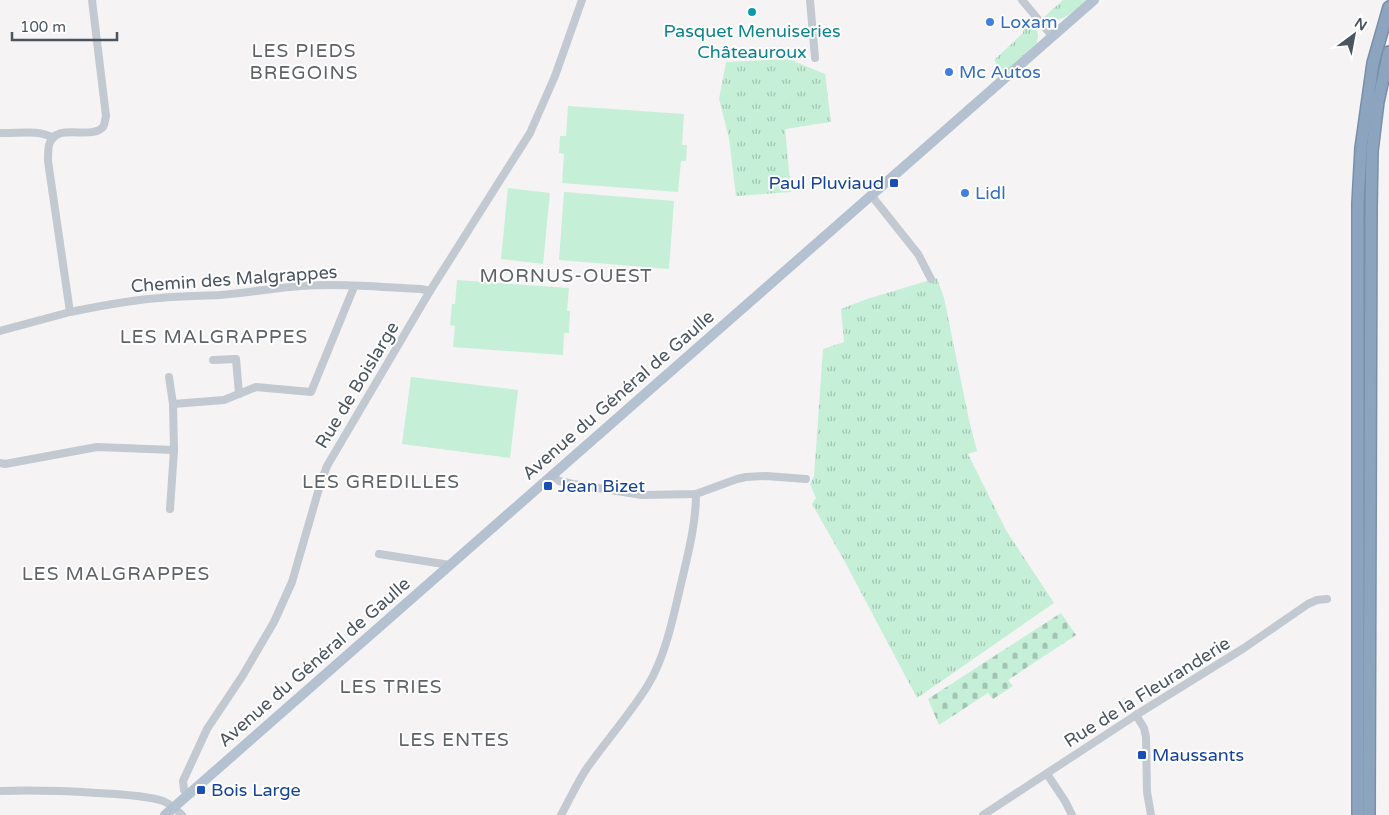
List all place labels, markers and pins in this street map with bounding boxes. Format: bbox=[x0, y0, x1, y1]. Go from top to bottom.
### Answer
marker: Pasquet Menuiseries Châteauroux bbox=[746, 6, 758, 18]
place label: Loxam bbox=[1000, 11, 1057, 33]
marker: Loxam bbox=[984, 16, 996, 28]
place label: Pasquet Menuiseries Châteauroux bbox=[663, 20, 841, 63]
place label: Mc Autos bbox=[959, 61, 1041, 83]
marker: Mc Autos bbox=[943, 66, 955, 78]
place label: Paul Pluviaud bbox=[768, 172, 884, 194]
marker: Paul Pluviaud bbox=[888, 177, 900, 189]
place label: Lidl bbox=[975, 182, 1006, 204]
marker: Lidl bbox=[959, 187, 971, 199]
place label: Jean Bizet bbox=[558, 475, 645, 497]
marker: Jean Bizet bbox=[542, 480, 554, 492]
place label: Maussants bbox=[1152, 744, 1244, 766]
marker: Maussants bbox=[1136, 749, 1148, 761]
place label: Bois Large bbox=[211, 779, 301, 801]
marker: Bois Large bbox=[195, 784, 207, 796]

